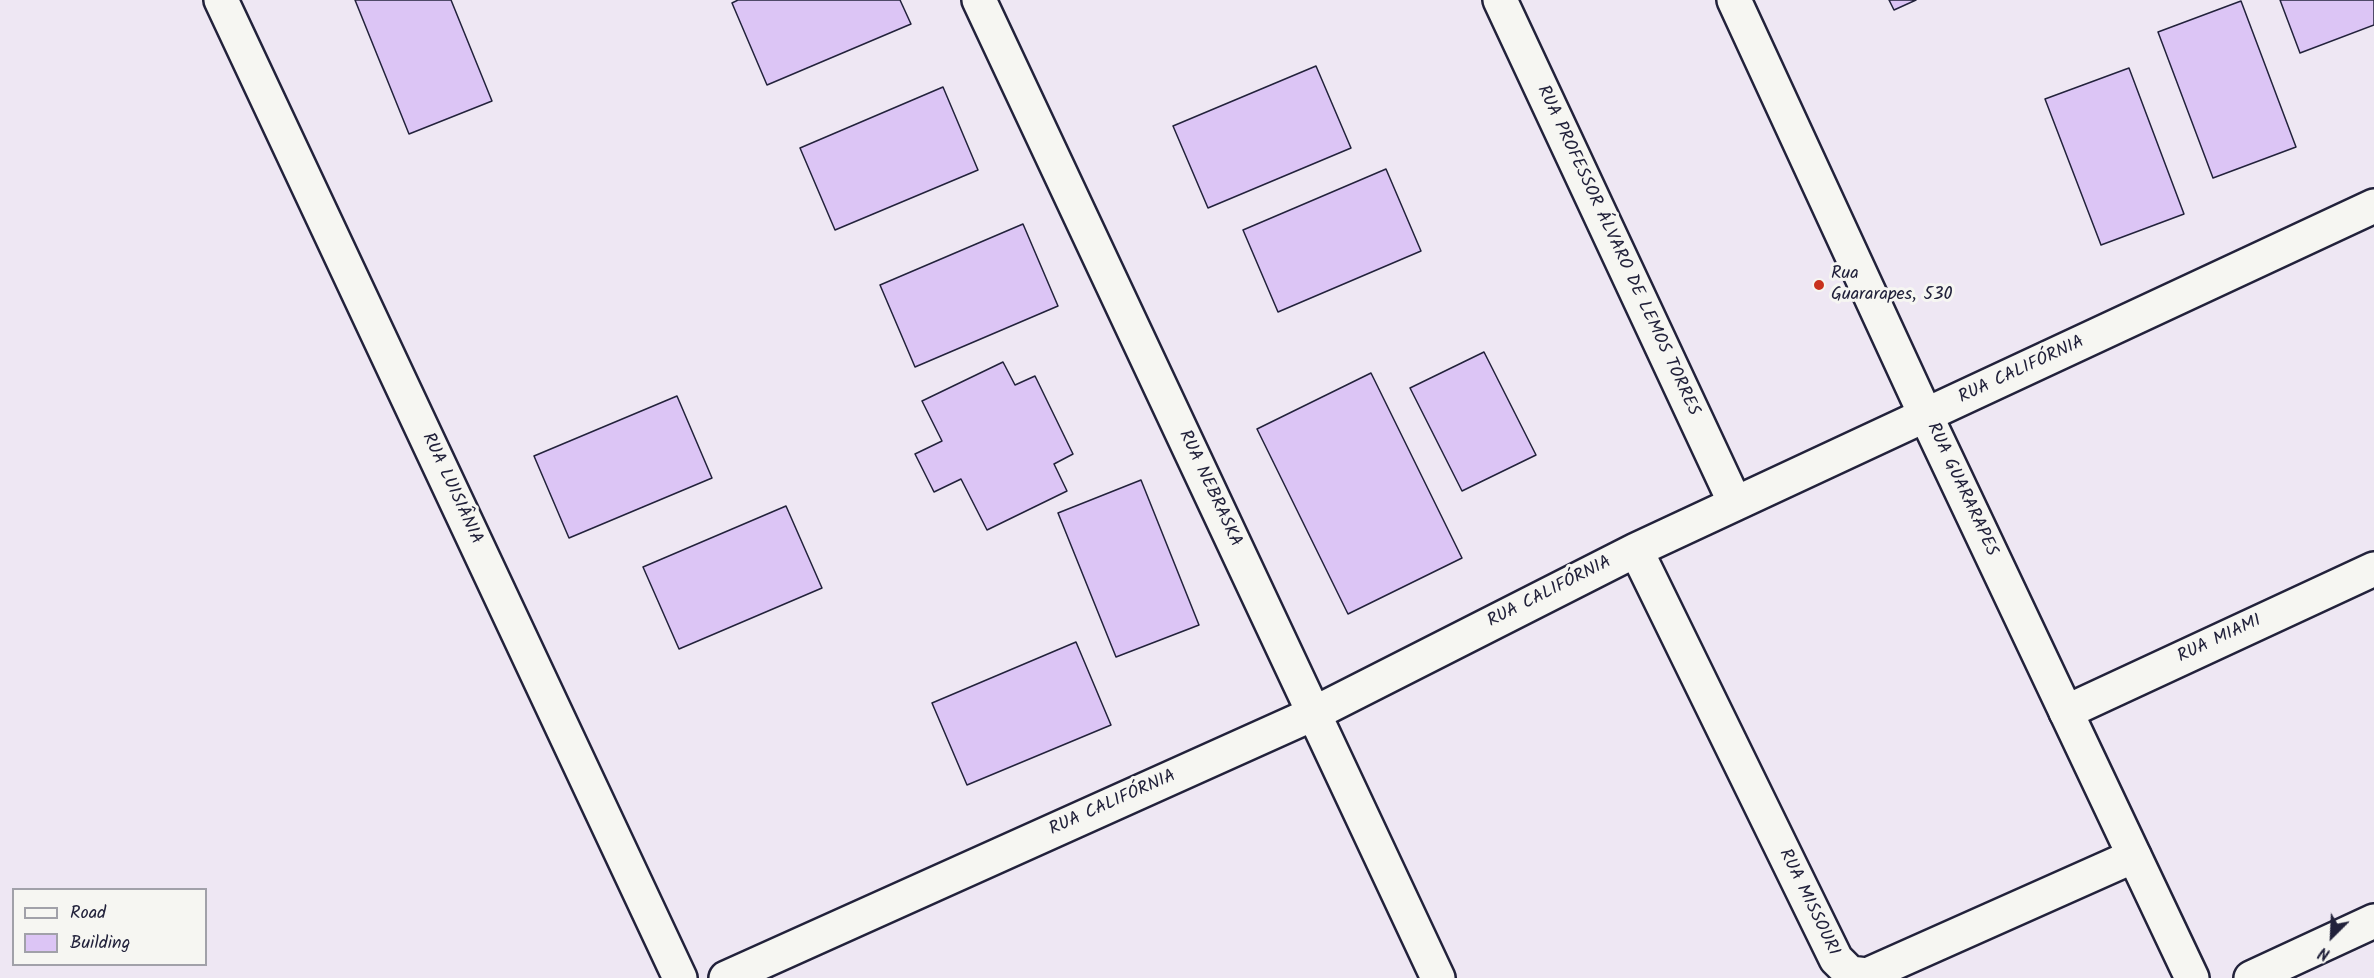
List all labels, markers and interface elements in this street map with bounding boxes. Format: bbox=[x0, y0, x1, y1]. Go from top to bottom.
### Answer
street label: RUA PROFESSOR ÁLVARO DE LEMOS TORRES bbox=[1531, 82, 1703, 420]
place label: Rua Guararapes, 530 bbox=[1831, 264, 1953, 306]
marker: Rua Guararapes, 530 bbox=[1812, 278, 1826, 292]
street label: RUA CALIFÓRNIA bbox=[1956, 332, 2088, 410]
street label: RUA GUARARAPES bbox=[1921, 420, 2001, 560]
street label: RUA NEBRASKA bbox=[1173, 427, 1245, 551]
street label: RUA LUISIÂNIA bbox=[416, 430, 486, 548]
street label: RUA CALIFÓRNIA bbox=[1484, 552, 1616, 634]
street label: RUA MIAMI bbox=[2175, 611, 2265, 669]
street label: RUA CALIFÓRNIA bbox=[1046, 766, 1180, 842]
street label: RUA MISSOURI bbox=[1773, 846, 1843, 960]
legend bbox=[12, 888, 207, 966]
text: Road bbox=[70, 899, 106, 928]
north arrow bbox=[2302, 906, 2362, 966]
text: Building bbox=[70, 929, 130, 958]
text: N bbox=[2315, 939, 2334, 966]

